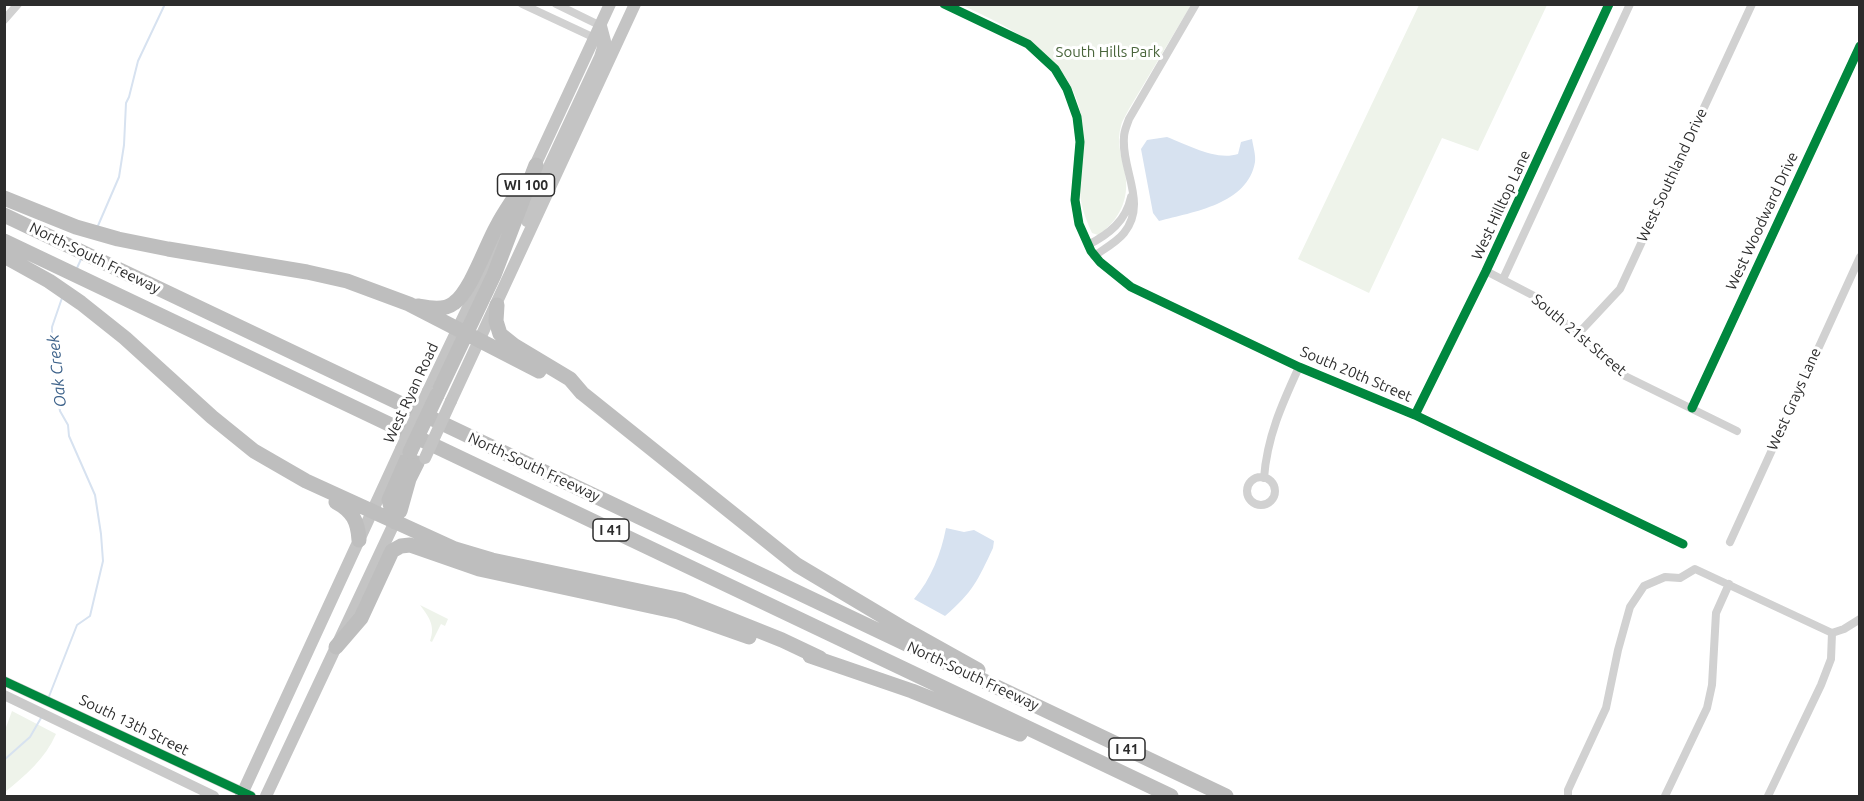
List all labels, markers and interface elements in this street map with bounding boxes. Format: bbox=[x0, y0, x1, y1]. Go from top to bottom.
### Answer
park label: South Hills Park bbox=[1056, 43, 1160, 61]
street label: West Southland Drive bbox=[1633, 105, 1711, 245]
street label: West Hilltop Lane bbox=[1468, 147, 1534, 263]
street label: West Woodward Drive bbox=[1722, 149, 1802, 293]
road number: WI 100 bbox=[498, 174, 554, 196]
street label: North-South Freeway bbox=[27, 218, 163, 298]
street label: South 21st Street bbox=[1528, 290, 1630, 380]
water label: Oak Creek bbox=[44, 334, 70, 408]
street label: West Ryan Road bbox=[380, 340, 442, 446]
street label: South 20th Street bbox=[1297, 342, 1415, 406]
street label: West Grays Lane bbox=[1763, 345, 1825, 453]
street label: North-South Freeway bbox=[465, 429, 603, 505]
road number: I 41 bbox=[593, 519, 629, 541]
street label: North-South Freeway bbox=[904, 638, 1042, 714]
street label: South 13th Street bbox=[76, 691, 192, 759]
road number: I 41 bbox=[1109, 738, 1145, 760]

